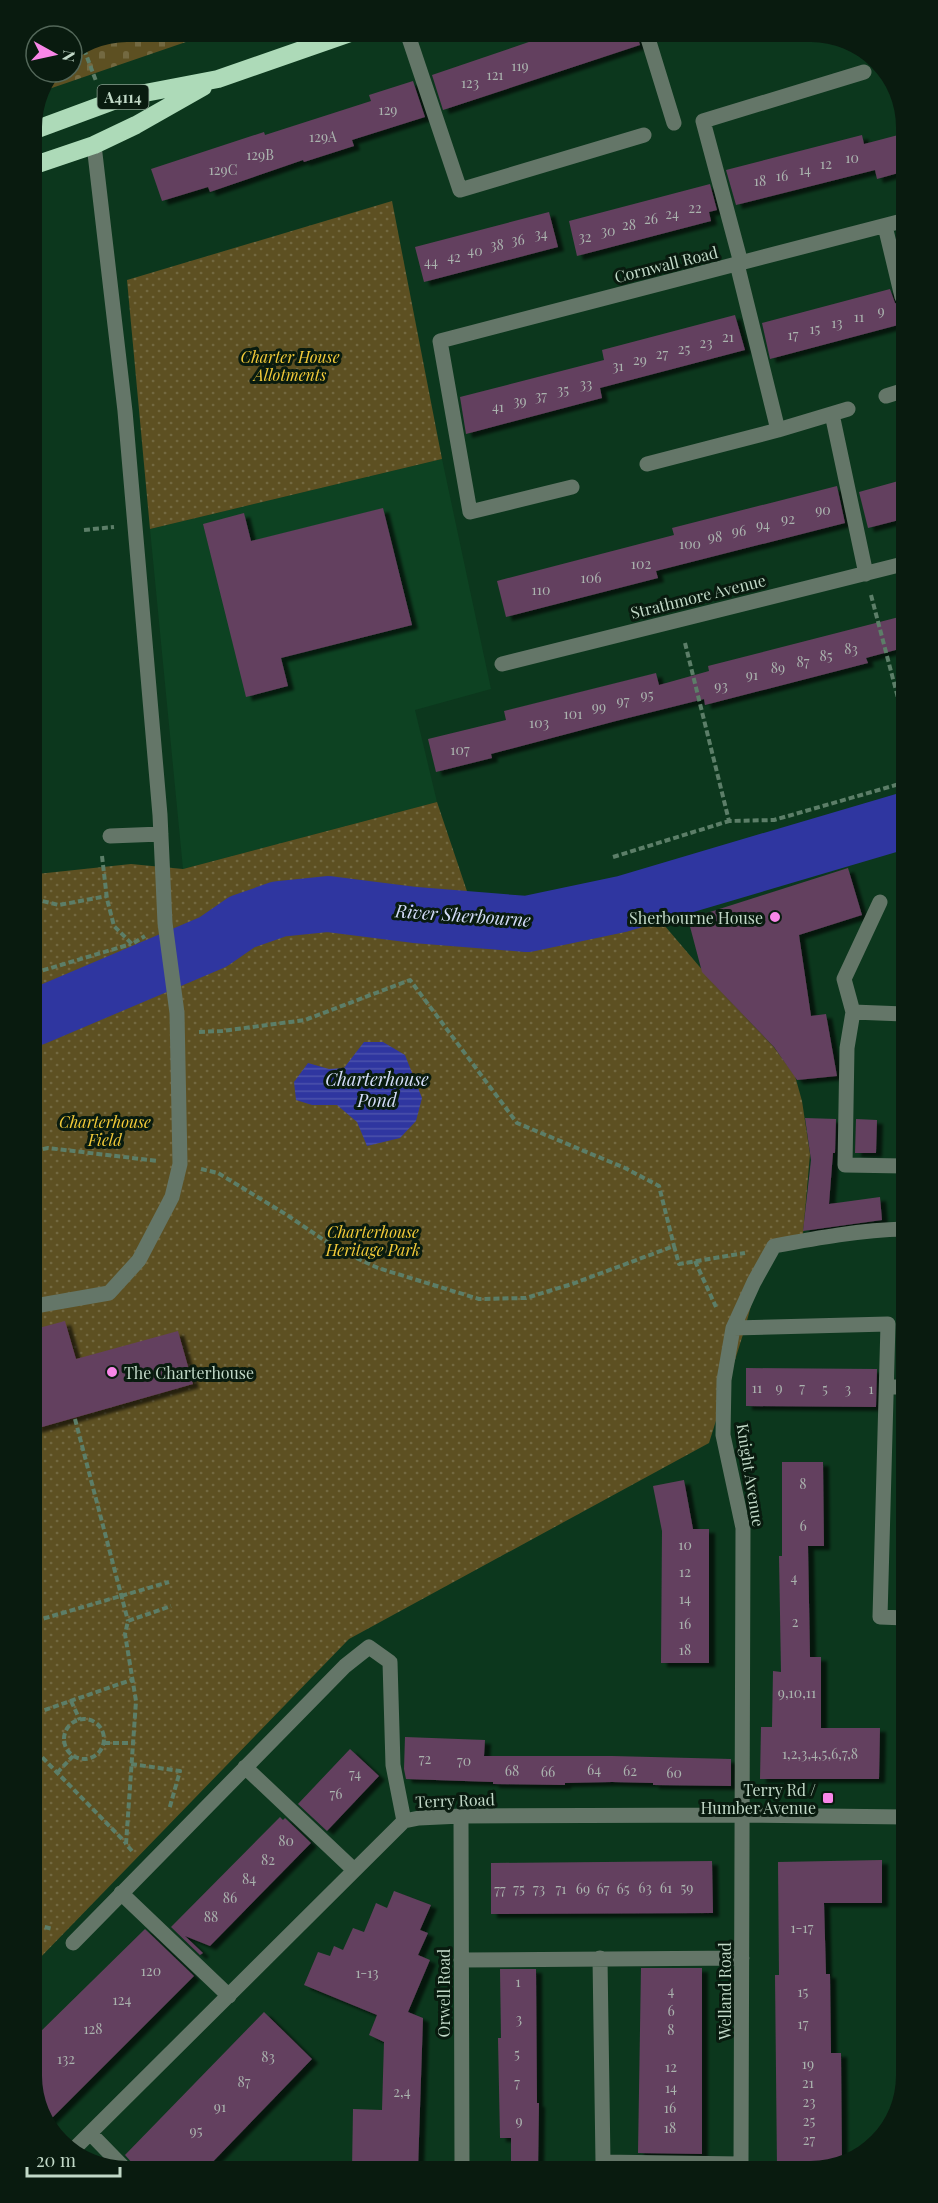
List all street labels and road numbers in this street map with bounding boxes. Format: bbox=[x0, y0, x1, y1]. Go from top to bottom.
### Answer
road number: A4114 bbox=[98, 85, 148, 109]
street label: Cornwall Road bbox=[612, 241, 720, 287]
street label: Strathmore Avenue bbox=[628, 569, 768, 623]
street label: Knight Avenue bbox=[732, 1422, 770, 1528]
street label: Terry Road bbox=[415, 1788, 495, 1812]
street label: Welland Road bbox=[714, 1942, 735, 2041]
street label: Orwell Road bbox=[433, 1949, 454, 2037]

